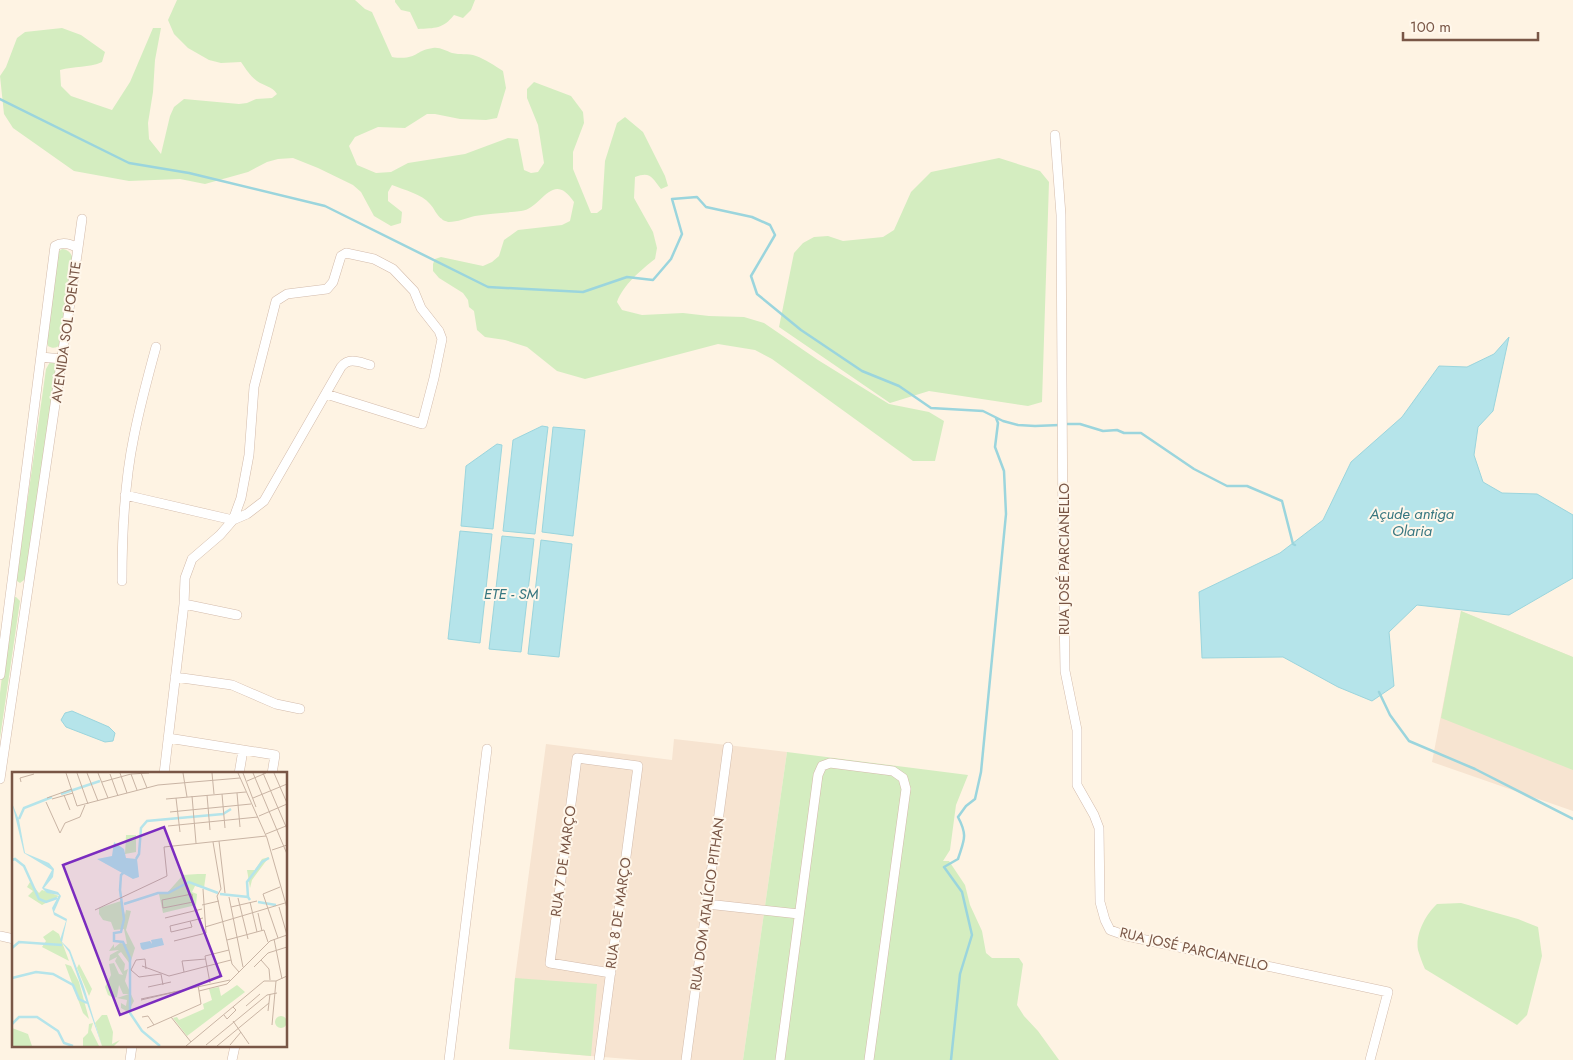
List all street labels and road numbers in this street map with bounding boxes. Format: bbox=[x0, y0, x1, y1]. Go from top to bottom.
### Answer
street label: AVENIDA SOL POENTE bbox=[46, 260, 86, 404]
street label: RUA JOSÉ PARCIANELLO bbox=[1054, 483, 1074, 635]
street label: RUA 7 DE MARÇO bbox=[545, 804, 581, 918]
street label: RUA DOM ATALÍCIO PITHAN bbox=[685, 816, 729, 992]
street label: RUA 8 DE MARÇO bbox=[600, 856, 636, 970]
street label: RUA JOSÉ PARCIANELLO bbox=[1118, 922, 1270, 976]

